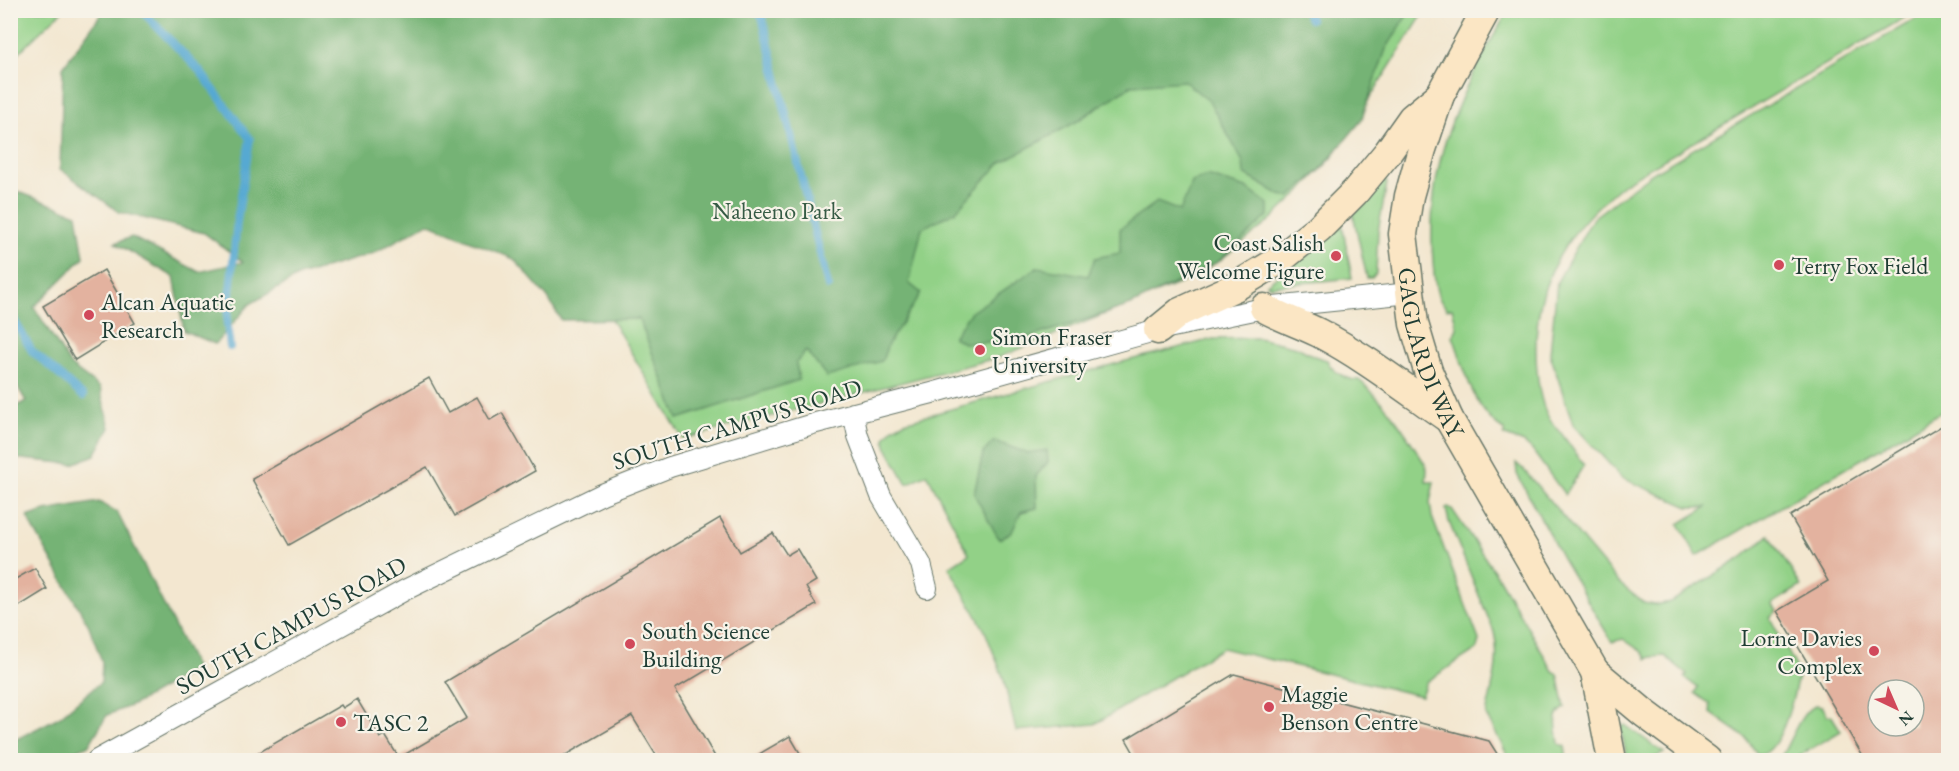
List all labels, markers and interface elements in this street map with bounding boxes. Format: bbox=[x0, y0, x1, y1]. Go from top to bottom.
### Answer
park label: Naheeno Park bbox=[712, 195, 843, 226]
place label: Coast Salish Welcome Figure bbox=[1177, 227, 1324, 286]
marker: Coast Salish Welcome Figure bbox=[1329, 249, 1343, 263]
place label: Terry Fox Field bbox=[1791, 250, 1929, 281]
marker: Terry Fox Field bbox=[1772, 258, 1786, 272]
street label: GAGLARDI WAY bbox=[1392, 265, 1472, 444]
place label: Alcan Aquatic Research bbox=[100, 286, 234, 345]
marker: Alcan Aquatic Research bbox=[82, 308, 96, 322]
place label: Simon Fraser University bbox=[992, 321, 1112, 380]
marker: Simon Fraser University bbox=[973, 343, 987, 357]
street label: SOUTH CAMPUS ROAD bbox=[609, 371, 865, 477]
street label: SOUTH CAMPUS ROAD bbox=[170, 549, 412, 701]
place label: South Science Building bbox=[642, 615, 770, 674]
place label: Lorne Davies Complex bbox=[1741, 622, 1863, 681]
marker: South Science Building bbox=[623, 637, 637, 651]
marker: Lorne Davies Complex bbox=[1867, 644, 1881, 658]
place label: Maggie Benson Centre bbox=[1281, 678, 1418, 737]
north arrow bbox=[1866, 678, 1926, 738]
marker: Maggie Benson Centre bbox=[1262, 700, 1276, 714]
text: N bbox=[1894, 706, 1918, 731]
place label: TASC 2 bbox=[353, 707, 429, 738]
marker: TASC 2 bbox=[334, 715, 348, 729]

